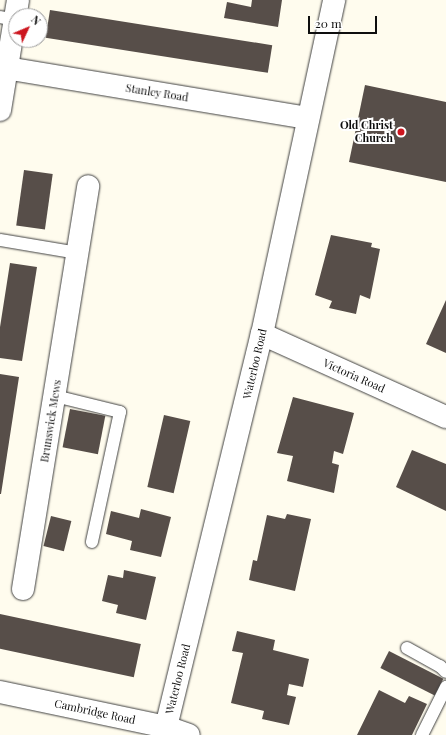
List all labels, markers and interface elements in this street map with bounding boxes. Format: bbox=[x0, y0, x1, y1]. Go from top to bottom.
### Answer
north arrow bbox=[8, 8, 48, 48]
scale bar bbox=[310, 8, 379, 34]
text: N bbox=[28, 12, 44, 28]
text: 20 m bbox=[315, 15, 342, 31]
street label: Stanley Road bbox=[125, 82, 189, 104]
place label: Old Christ Church bbox=[340, 119, 393, 145]
marker: Old Christ Church bbox=[396, 127, 406, 137]
street label: Waterloo Road bbox=[240, 327, 270, 401]
street label: Victoria Road bbox=[321, 356, 387, 396]
street label: Brunswick Mews bbox=[38, 379, 64, 463]
street label: Waterloo Road bbox=[163, 643, 193, 715]
street label: Cambridge Road bbox=[53, 697, 137, 727]

